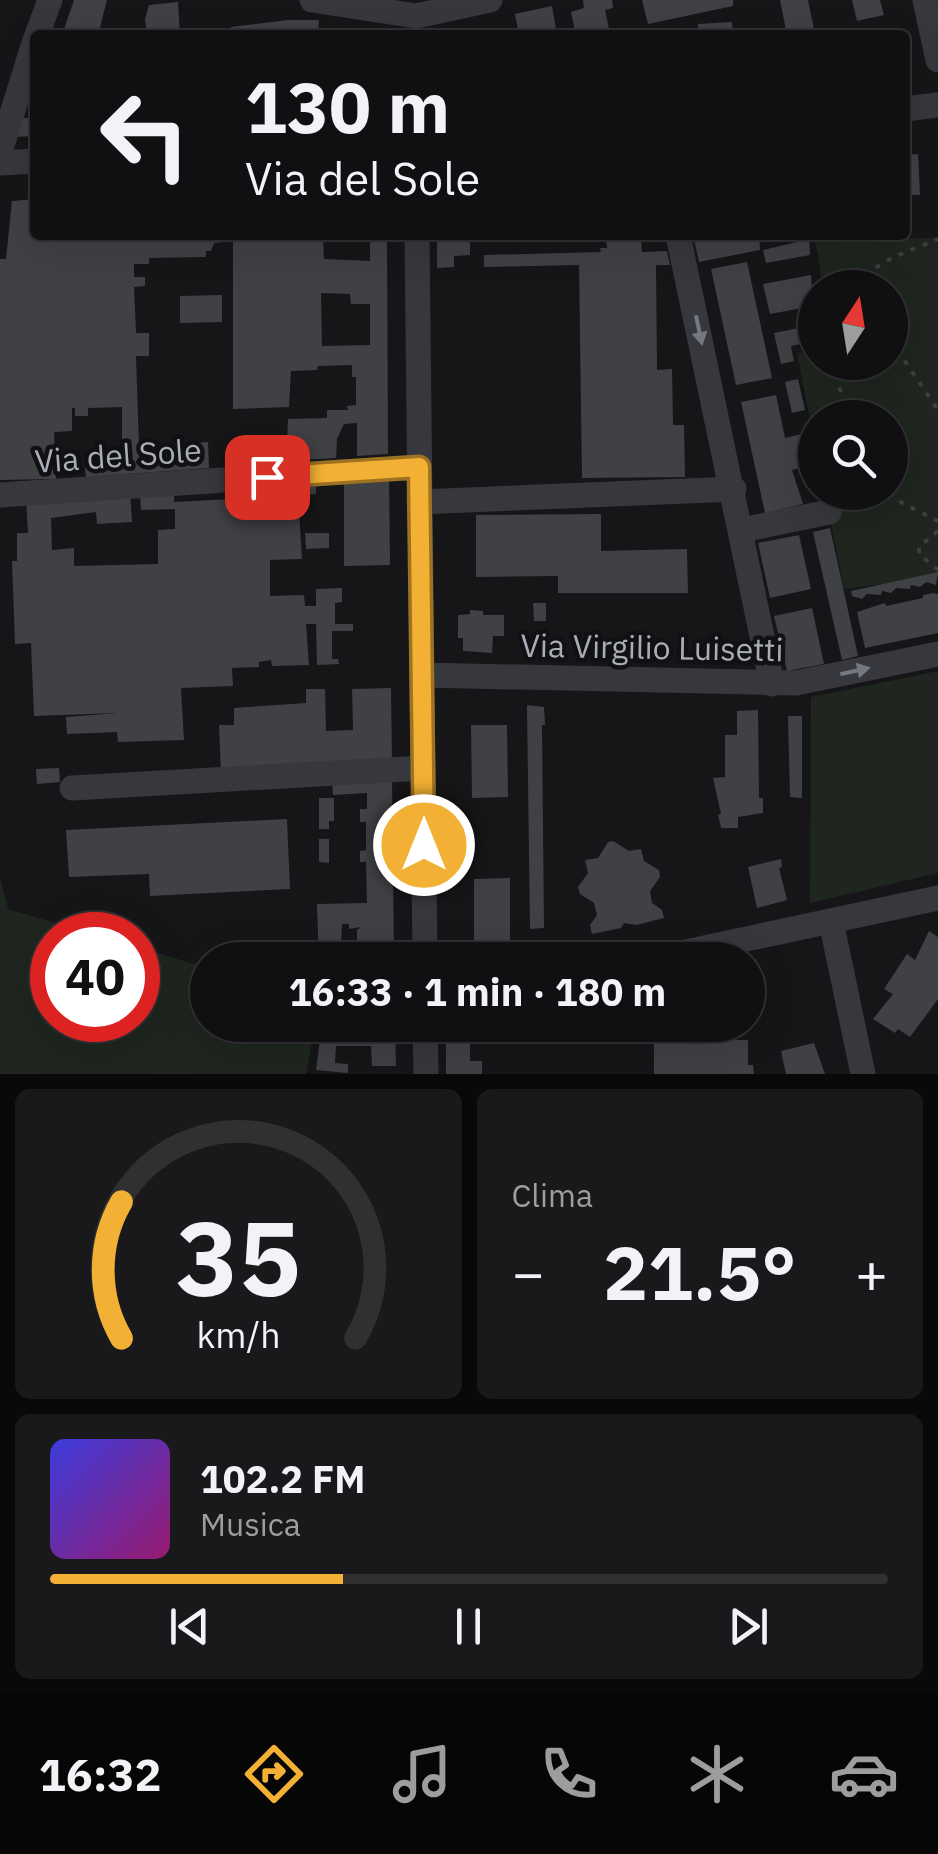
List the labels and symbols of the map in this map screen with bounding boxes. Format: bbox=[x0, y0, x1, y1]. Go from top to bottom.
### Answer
north arrow bbox=[798, 270, 908, 380]
one-way arrow bbox=[692, 315, 707, 346]
street label: Via del Sole bbox=[33, 428, 203, 482]
pin bbox=[225, 435, 310, 520]
street label: Via Virgilio Luisetti bbox=[520, 624, 784, 670]
one-way arrow bbox=[840, 662, 871, 678]
position arrow bbox=[372, 793, 476, 897]
speed limit sign: 40 bbox=[30, 912, 160, 1042]

